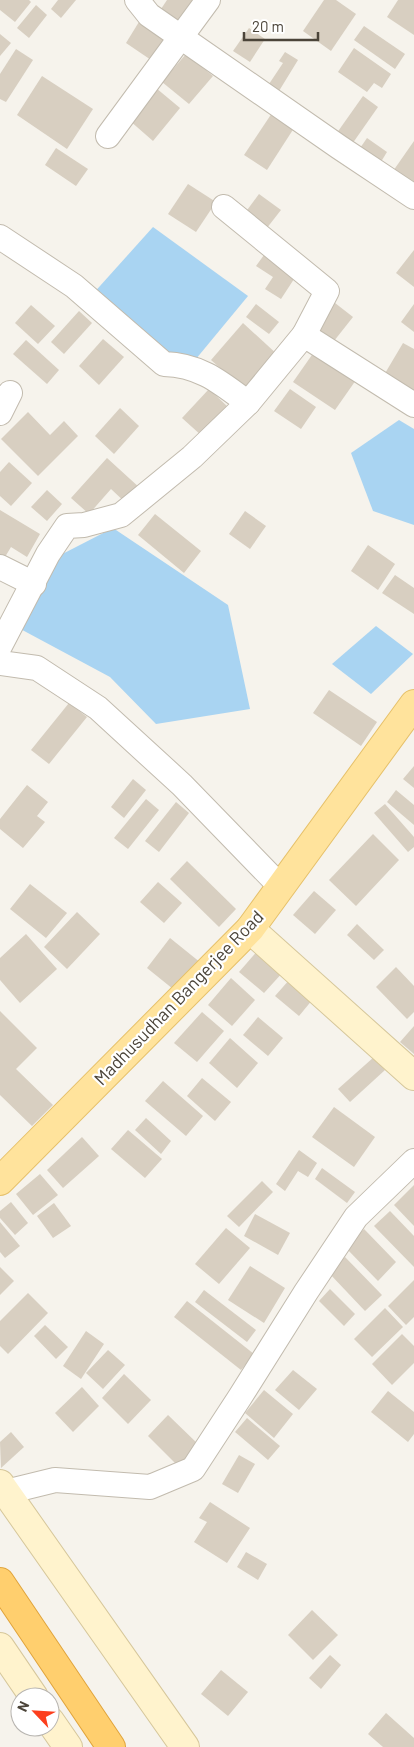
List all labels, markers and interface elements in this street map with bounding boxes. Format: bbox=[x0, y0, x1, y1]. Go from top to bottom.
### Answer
scale bar bbox=[244, 10, 318, 42]
text: 20 m bbox=[252, 17, 284, 35]
street label: Madhusudhan Bangerjee Road bbox=[89, 905, 268, 1089]
north arrow bbox=[10, 1687, 60, 1737]
text: N bbox=[13, 1698, 32, 1714]

